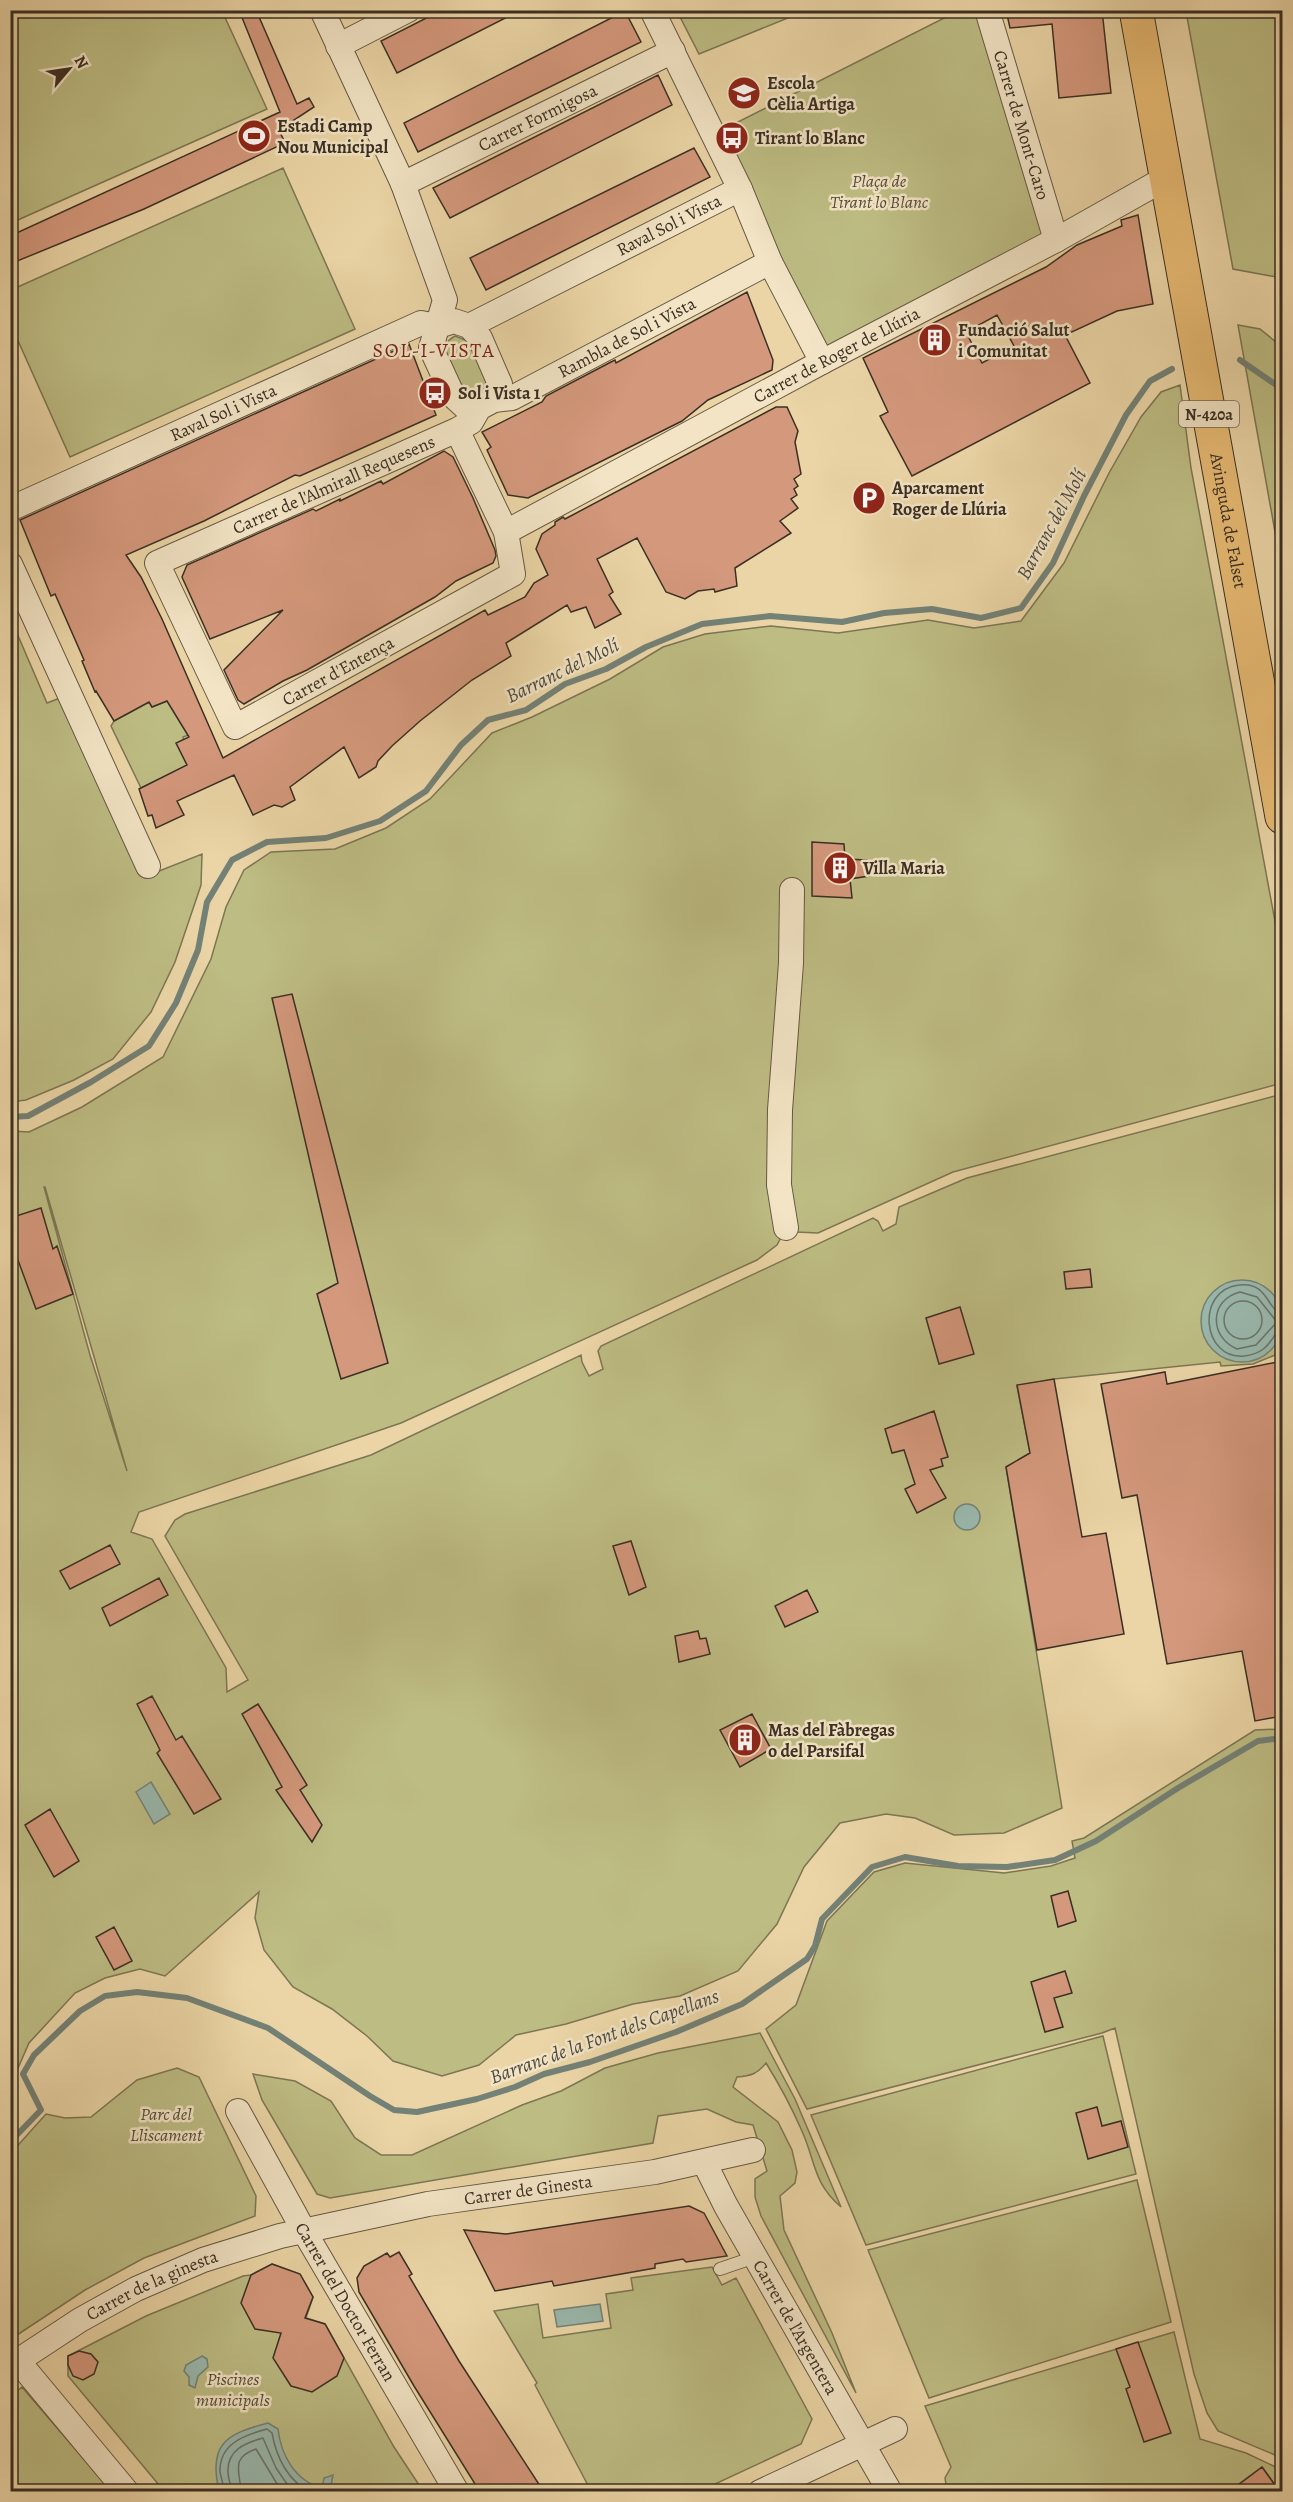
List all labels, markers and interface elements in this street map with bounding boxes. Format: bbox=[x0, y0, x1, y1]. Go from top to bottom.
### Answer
north arrow bbox=[39, 39, 99, 99]
street label: Carrer de Mont-Caro bbox=[988, 47, 1055, 203]
text: N bbox=[69, 52, 94, 73]
place label: Escola Cèlia Artiga bbox=[767, 71, 855, 116]
school or university icon: Escola Cèlia Artiga bbox=[726, 75, 762, 111]
street label: Carrer Formigosa bbox=[474, 78, 602, 157]
place label: Estadi Camp Nou Municipal bbox=[277, 114, 388, 159]
sports icon: Estadi Camp Nou Municipal bbox=[236, 118, 272, 154]
bus stop icon: Tirant lo Blanc bbox=[714, 120, 750, 156]
place label: Tirant lo Blanc bbox=[755, 126, 865, 150]
park label: Plaça de Tirant lo Blanc bbox=[830, 169, 929, 214]
street label: Raval Sol i Vista bbox=[612, 188, 726, 261]
street label: Rambla de Sol i Vista bbox=[554, 291, 700, 384]
street label: Carrer de Roger de Llúria bbox=[749, 301, 925, 409]
place label: Fundació Salut i Comunitat bbox=[958, 318, 1070, 363]
building icon: Fundació Salut i Comunitat bbox=[917, 322, 953, 358]
district label: SOL-I-VISTA bbox=[373, 337, 495, 364]
bus stop icon: Sol i Vista 1 bbox=[417, 375, 453, 411]
street label: Raval Sol i Vista bbox=[166, 378, 281, 447]
place label: Sol i Vista 1 bbox=[458, 381, 541, 405]
road number: N-420a bbox=[1179, 401, 1239, 427]
street label: Carrer de l'Almirall Requesens bbox=[229, 429, 439, 540]
street label: Avinguda de Falset bbox=[1204, 450, 1252, 590]
water label: Barranc del Molí bbox=[1010, 463, 1093, 584]
place label: Aparcament Roger de Llúria bbox=[891, 476, 1007, 521]
parking icon: Aparcament Roger de Llúria bbox=[851, 480, 887, 516]
street label: Carrer d'Entença bbox=[278, 630, 399, 712]
water label: Barranc del Molí bbox=[501, 631, 624, 709]
building icon: Villa Maria bbox=[822, 850, 858, 886]
place label: Villa Maria bbox=[862, 856, 945, 880]
place label: Mas del Fàbregas o del Parsifal bbox=[768, 1718, 895, 1763]
building icon: Mas del Fàbregas o del Parsifal bbox=[727, 1722, 763, 1758]
water label: Barranc de la Font dels Capellans bbox=[486, 1982, 723, 2091]
park label: Parc del Lliscament bbox=[130, 2102, 203, 2147]
street label: Carrer de Ginesta bbox=[462, 2169, 595, 2211]
street label: Carrer del Doctor Ferran bbox=[289, 2218, 402, 2386]
street label: Carrer de la ginesta bbox=[82, 2244, 221, 2326]
street label: Carrer de l'Argentera bbox=[747, 2255, 844, 2400]
park label: Piscines municipals bbox=[196, 2367, 270, 2412]

